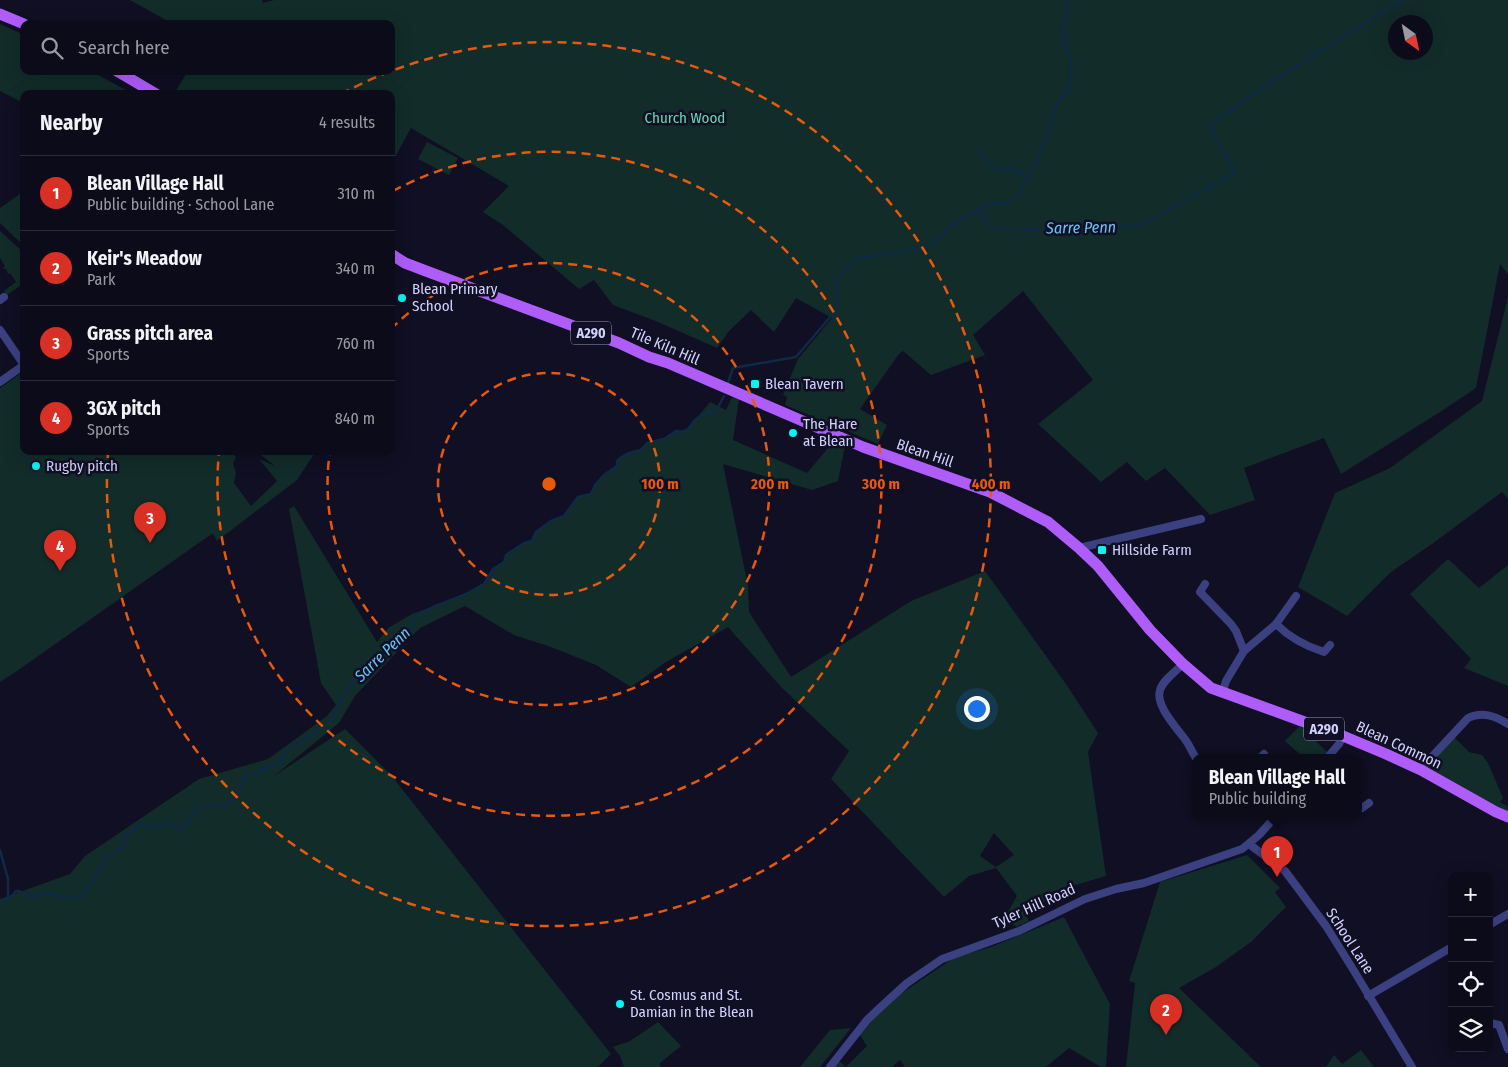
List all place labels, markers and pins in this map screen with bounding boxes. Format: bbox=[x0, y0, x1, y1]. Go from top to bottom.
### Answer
place label: Blean Primary School bbox=[412, 280, 498, 315]
marker: Blean Primary School bbox=[396, 292, 408, 304]
place label: Blean Tavern bbox=[765, 375, 844, 393]
marker: Blean Tavern bbox=[749, 378, 761, 390]
place label: The Hare at Blean bbox=[803, 415, 857, 450]
marker: The Hare at Blean bbox=[787, 427, 799, 439]
place label: Rugby pitch bbox=[46, 457, 118, 475]
marker: Rugby pitch bbox=[30, 460, 42, 472]
centre of rings bbox=[540, 475, 558, 493]
pin: 3 bbox=[134, 502, 166, 543]
pin: 4 bbox=[44, 530, 76, 571]
place label: Hillside Farm bbox=[1112, 541, 1192, 559]
marker: Hillside Farm bbox=[1096, 544, 1108, 556]
pin: 1 bbox=[1261, 836, 1293, 877]
place label: St. Cosmus and St. Damian in the Blean bbox=[630, 986, 754, 1021]
pin: 2 bbox=[1150, 994, 1182, 1035]
marker: St. Cosmus and St. Damian in the Blean bbox=[614, 998, 626, 1010]

